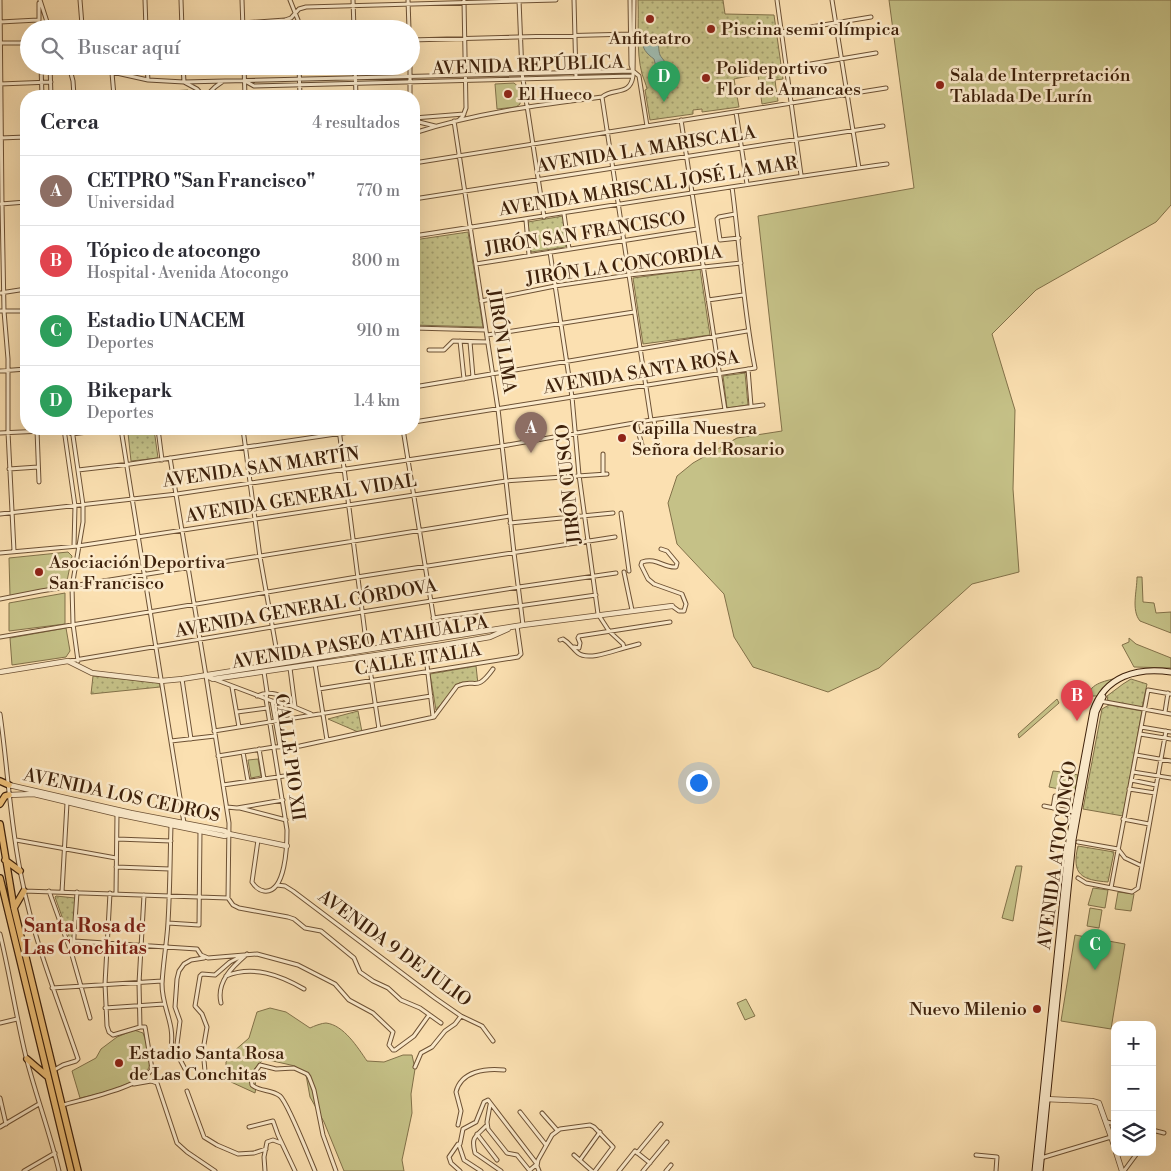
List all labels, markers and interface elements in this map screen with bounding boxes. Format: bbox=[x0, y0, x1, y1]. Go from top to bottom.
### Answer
marker: Anfiteatro bbox=[644, 13, 656, 25]
place label: Piscina semi olímpica bbox=[721, 18, 901, 41]
search box bbox=[20, 20, 420, 75]
marker: Piscina semi olímpica bbox=[705, 23, 717, 35]
place label: Anfiteatro bbox=[608, 27, 691, 50]
icon: search bbox=[38, 34, 66, 62]
text: Buscar aquí bbox=[78, 36, 180, 60]
street label: AVENIDA REPÚBLICA bbox=[431, 51, 625, 80]
place label: Polideportivo Flor de Amancaes bbox=[716, 57, 861, 101]
pin: D bbox=[648, 61, 680, 102]
place label: Sala de Interpretación Tablada De Lurín bbox=[950, 64, 1131, 108]
marker: Polideportivo Flor de Amancaes bbox=[700, 72, 712, 84]
marker: Sala de Interpretación Tablada De Lurín bbox=[934, 79, 946, 91]
place label: El Hueco bbox=[518, 83, 592, 106]
marker: El Hueco bbox=[502, 88, 514, 100]
text: Cerca bbox=[40, 110, 99, 136]
text: 4 resultados bbox=[312, 113, 400, 133]
street label: AVENIDA LA MARISCALA bbox=[534, 121, 758, 178]
street label: AVENIDA MARISCAL JOSÉ LA MAR bbox=[496, 151, 799, 222]
text: CETPRO "San Francisco" bbox=[87, 169, 315, 193]
text: A bbox=[50, 181, 62, 201]
text: 770 m bbox=[356, 181, 400, 201]
text: Universidad bbox=[87, 193, 175, 213]
street label: JIRÓN SAN FRANCISCO bbox=[482, 206, 687, 261]
text: Tópico de atocongo bbox=[87, 239, 261, 263]
street label: JIRÓN LA CONCORDIA bbox=[523, 240, 724, 291]
text: B bbox=[50, 251, 62, 271]
text: 800 m bbox=[352, 251, 400, 271]
text: Hospital · Avenida Atocongo bbox=[87, 263, 289, 283]
street label: JIRÓN LIMA bbox=[482, 286, 521, 396]
text: Estadio UNACEM bbox=[87, 309, 245, 333]
text: C bbox=[50, 321, 62, 341]
text: 910 m bbox=[357, 321, 400, 341]
text: Deportes bbox=[87, 333, 154, 353]
street label: AVENIDA SANTA ROSA bbox=[541, 346, 741, 399]
text: Bikepark bbox=[87, 379, 172, 403]
text: D bbox=[50, 391, 62, 411]
text: 1.4 km bbox=[354, 391, 400, 411]
text: Deportes bbox=[87, 403, 154, 423]
pin: A bbox=[515, 412, 547, 453]
place label: Capilla Nuestra Señora del Rosario bbox=[632, 417, 785, 461]
street label: JIRÓN CUSCO bbox=[551, 423, 586, 546]
marker: Capilla Nuestra Señora del Rosario bbox=[616, 432, 628, 444]
street label: AVENIDA SAN MARTÍN bbox=[160, 442, 361, 493]
street label: AVENIDA GENERAL VIDAL bbox=[183, 469, 418, 528]
place label: Asociación Deportiva San Francisco bbox=[48, 551, 226, 595]
marker: Asociación Deportiva San Francisco bbox=[33, 566, 45, 578]
street label: AVENIDA GENERAL CÓRDOVA bbox=[172, 574, 439, 643]
street label: AVENIDA PASEO ATAHUALPA bbox=[229, 611, 490, 674]
street label: CALLE ITALIA bbox=[353, 638, 484, 681]
pin: B bbox=[1061, 680, 1093, 721]
street label: CALLE PIO XII bbox=[269, 692, 310, 822]
street label: AVENIDA ATOCONGO bbox=[1033, 759, 1082, 952]
street label: AVENIDA LOS CEDROS bbox=[21, 763, 222, 828]
your location bbox=[686, 770, 712, 796]
street label: AVENIDA 9 DE JULIO bbox=[313, 884, 476, 1012]
district label: Santa Rosa de Las Conchitas bbox=[23, 914, 147, 960]
pin: C bbox=[1079, 929, 1111, 970]
place label: Nuevo Milenio bbox=[909, 998, 1027, 1021]
marker: Nuevo Milenio bbox=[1031, 1003, 1043, 1015]
map controls bbox=[1111, 1021, 1156, 1156]
button: + bbox=[1111, 1021, 1156, 1066]
place label: Estadio Santa Rosa de Las Conchitas bbox=[129, 1042, 285, 1086]
marker: Estadio Santa Rosa de Las Conchitas bbox=[113, 1057, 125, 1069]
button: − bbox=[1111, 1066, 1156, 1111]
button: layers bbox=[1111, 1111, 1156, 1156]

